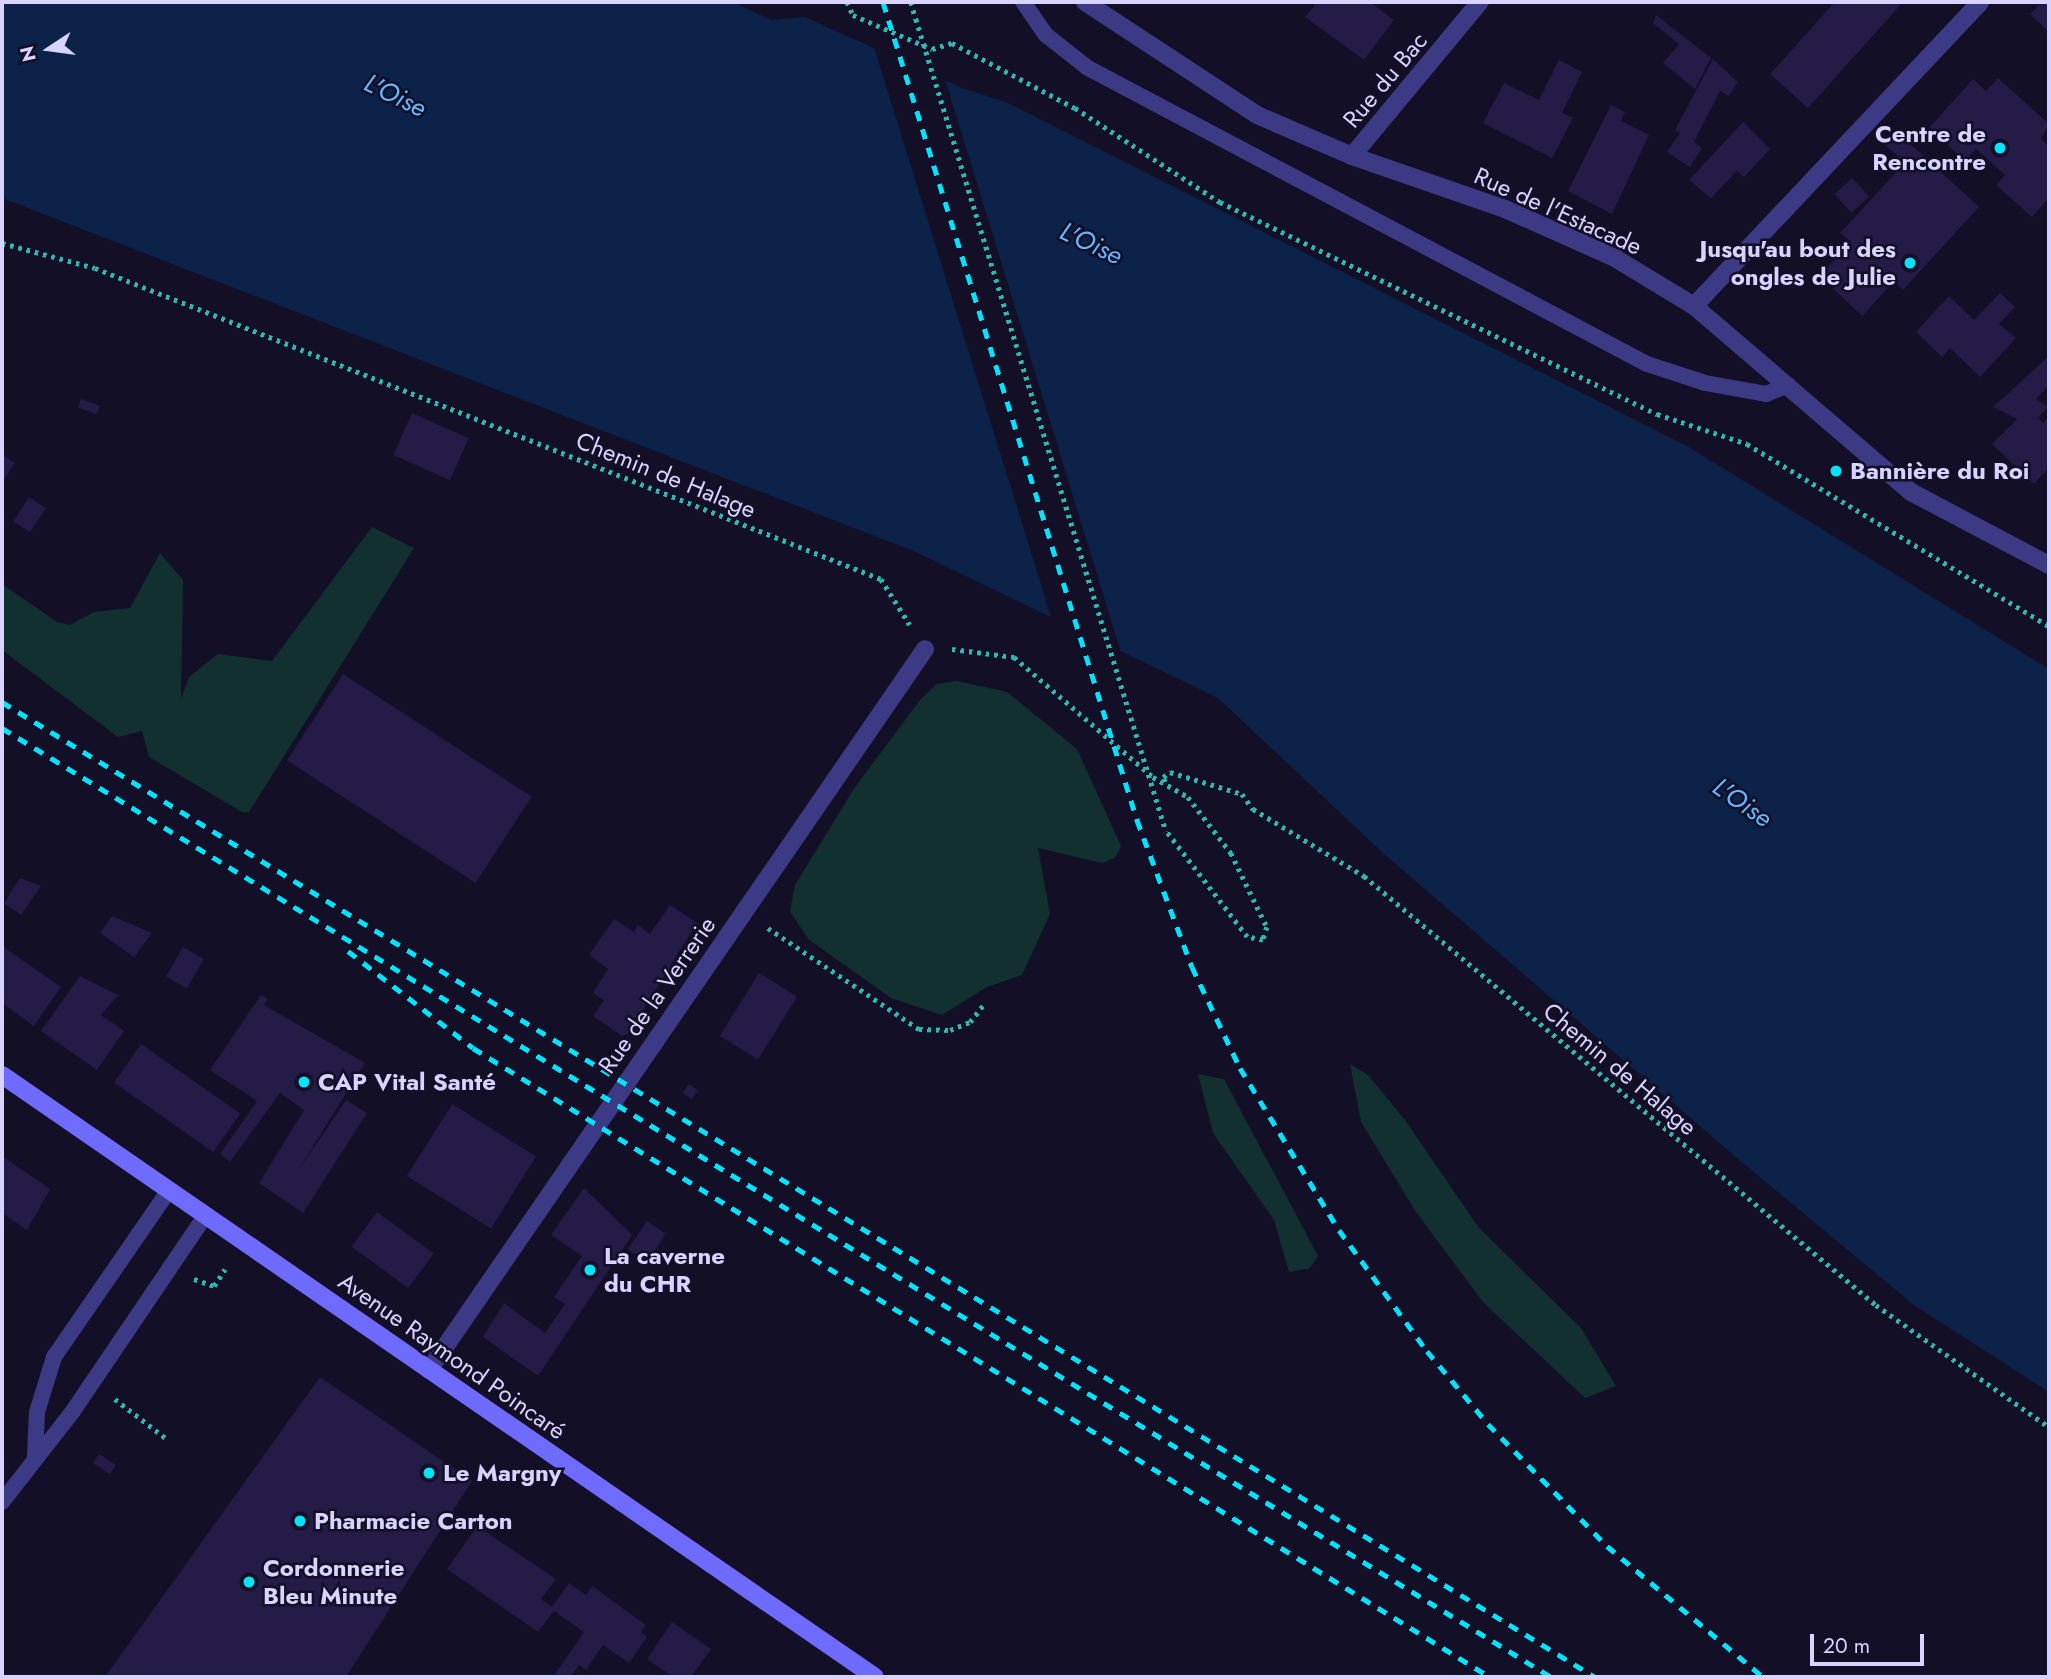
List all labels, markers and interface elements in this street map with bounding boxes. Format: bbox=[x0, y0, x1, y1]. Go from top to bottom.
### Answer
north arrow bbox=[14, 14, 84, 84]
street label: Rue du Bac bbox=[1337, 27, 1433, 133]
text: N bbox=[13, 43, 43, 64]
water label: L'Oise bbox=[359, 68, 431, 124]
place label: Centre de Rencontre bbox=[1872, 120, 1986, 176]
marker: Centre de Rencontre bbox=[1992, 140, 2008, 156]
street label: Rue de l'Estacade bbox=[1470, 161, 1646, 261]
water label: L'Oise bbox=[1055, 216, 1127, 272]
place label: Jusqu'au bout des ongles de Julie bbox=[1699, 235, 1896, 291]
marker: Jusqu'au bout des ongles de Julie bbox=[1902, 255, 1918, 271]
street label: Chemin de Halage bbox=[572, 426, 760, 524]
place label: Bannière du Roi bbox=[1850, 457, 2029, 485]
marker: Bannière du Roi bbox=[1828, 463, 1844, 479]
water label: L'Oise bbox=[1706, 772, 1778, 834]
street label: Rue de la Verrerie bbox=[592, 911, 722, 1079]
street label: Chemin de Halage bbox=[1538, 997, 1702, 1141]
place label: CAP Vital Santé bbox=[318, 1068, 496, 1096]
marker: CAP Vital Santé bbox=[296, 1074, 312, 1090]
place label: La caverne du CHR bbox=[604, 1242, 725, 1298]
marker: La caverne du CHR bbox=[582, 1262, 598, 1278]
street label: Avenue Raymond Poincaré bbox=[333, 1267, 571, 1445]
place label: Le Margny bbox=[443, 1459, 561, 1487]
marker: Le Margny bbox=[421, 1465, 437, 1481]
place label: Pharmacie Carton bbox=[314, 1507, 513, 1535]
marker: Pharmacie Carton bbox=[292, 1513, 308, 1529]
place label: Cordonnerie Bleu Minute bbox=[263, 1554, 404, 1610]
marker: Cordonnerie Bleu Minute bbox=[241, 1574, 257, 1590]
scale bar bbox=[1813, 1620, 1927, 1664]
text: 20 m bbox=[1823, 1631, 1870, 1661]

